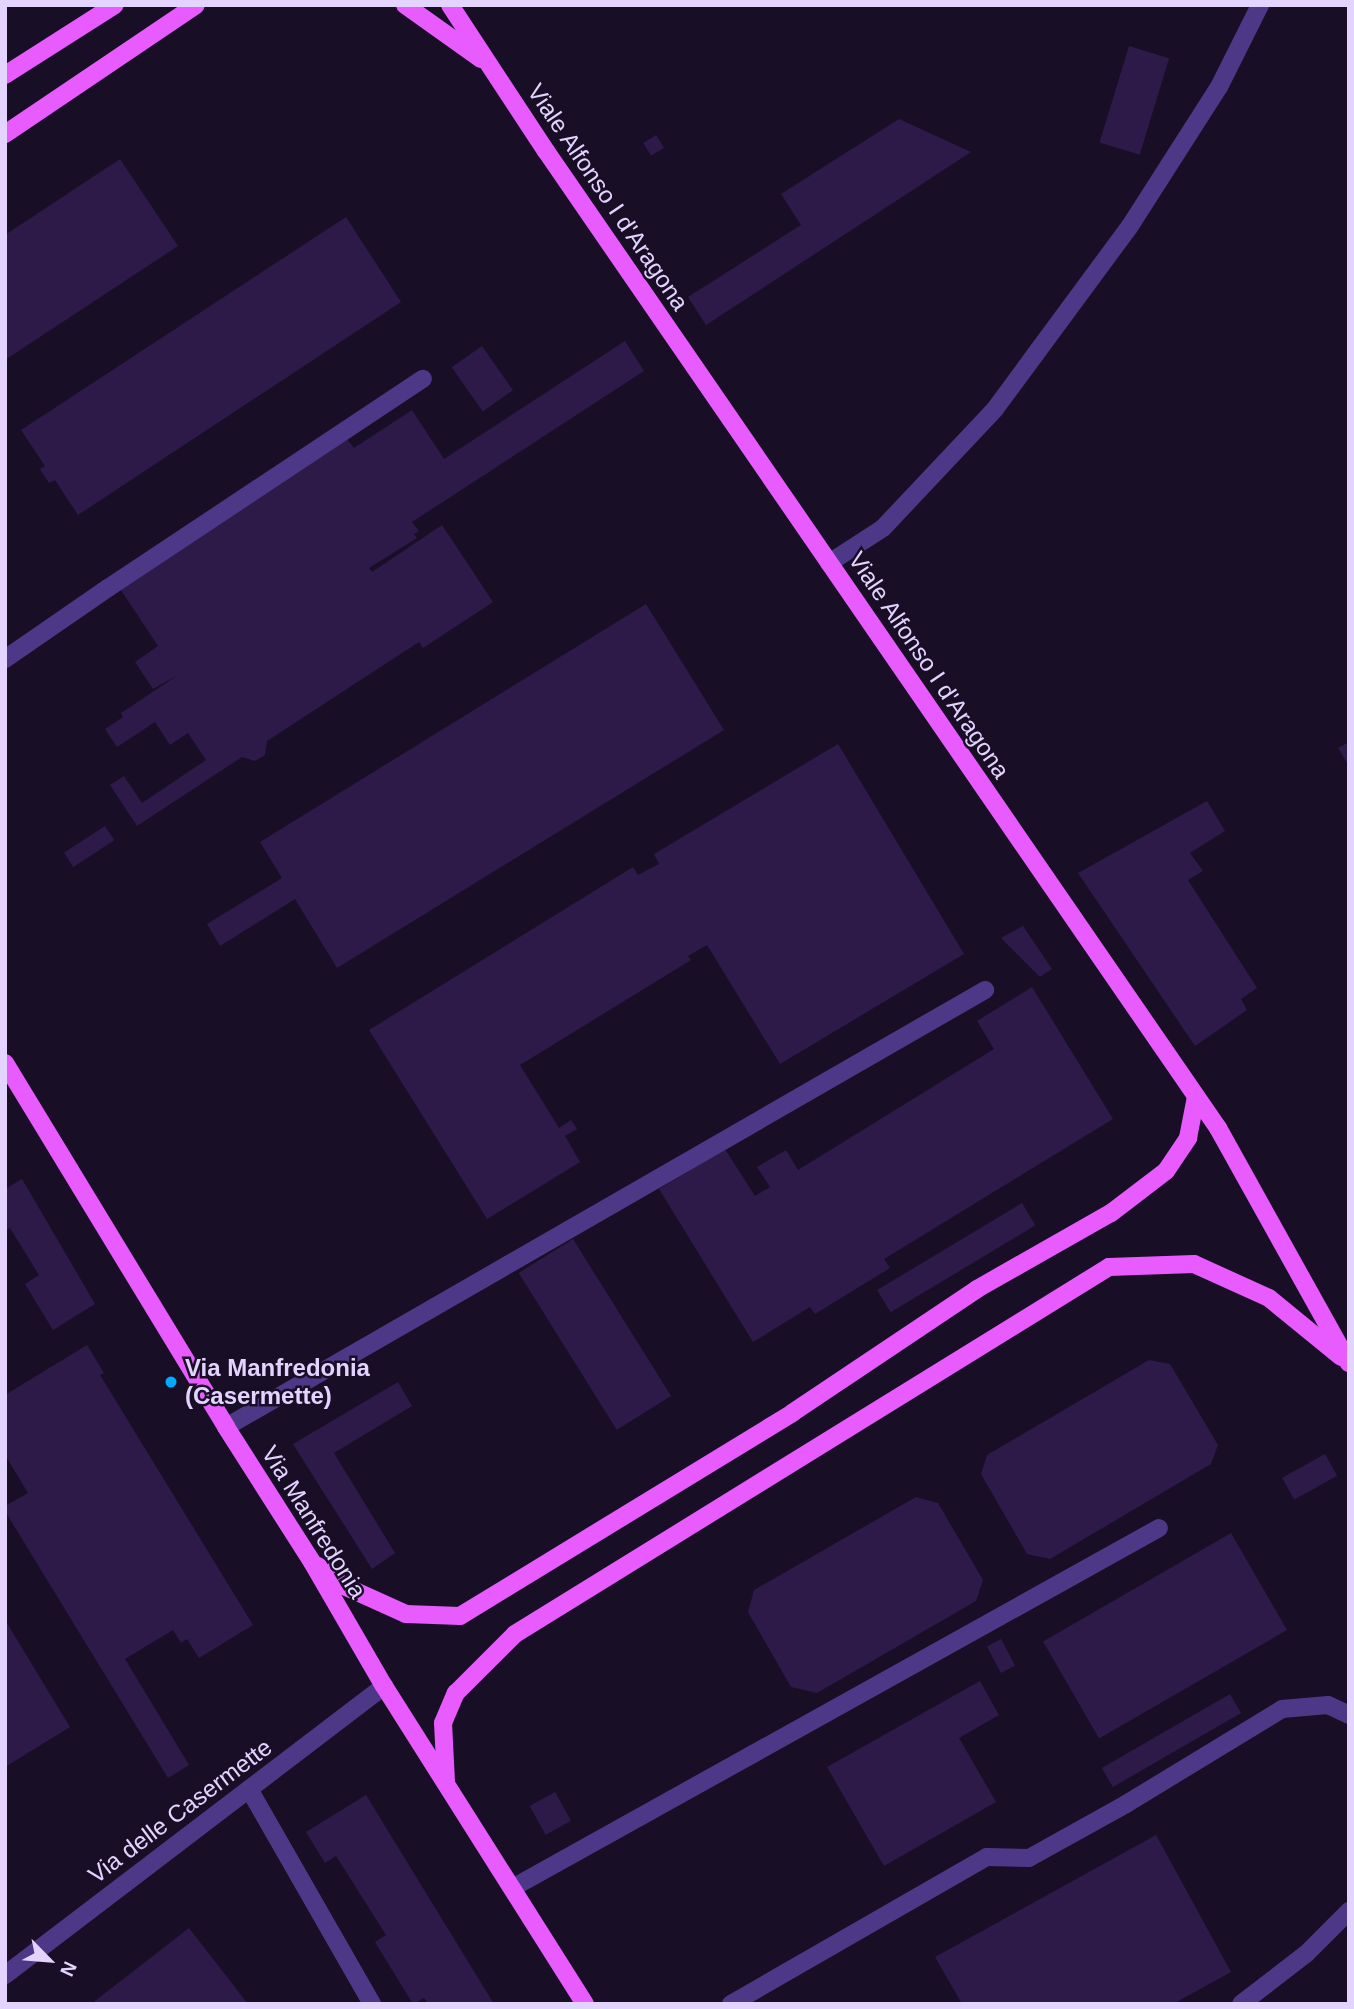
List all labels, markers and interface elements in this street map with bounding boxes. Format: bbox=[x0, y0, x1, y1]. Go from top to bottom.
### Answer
street label: Viale Alfonso I d'Aragona bbox=[521, 78, 695, 316]
street label: Viale Alfonso I d'Aragona bbox=[842, 546, 1016, 784]
place label: Via Manfredonia (Casermette) bbox=[185, 1354, 370, 1410]
marker: Via Manfredonia (Casermette) bbox=[163, 1374, 179, 1390]
street label: Via Manfredonia bbox=[256, 1440, 372, 1604]
street label: Via delle Casermette bbox=[83, 1733, 277, 1889]
north arrow bbox=[14, 1925, 84, 1995]
text: N bbox=[56, 1958, 81, 1980]

